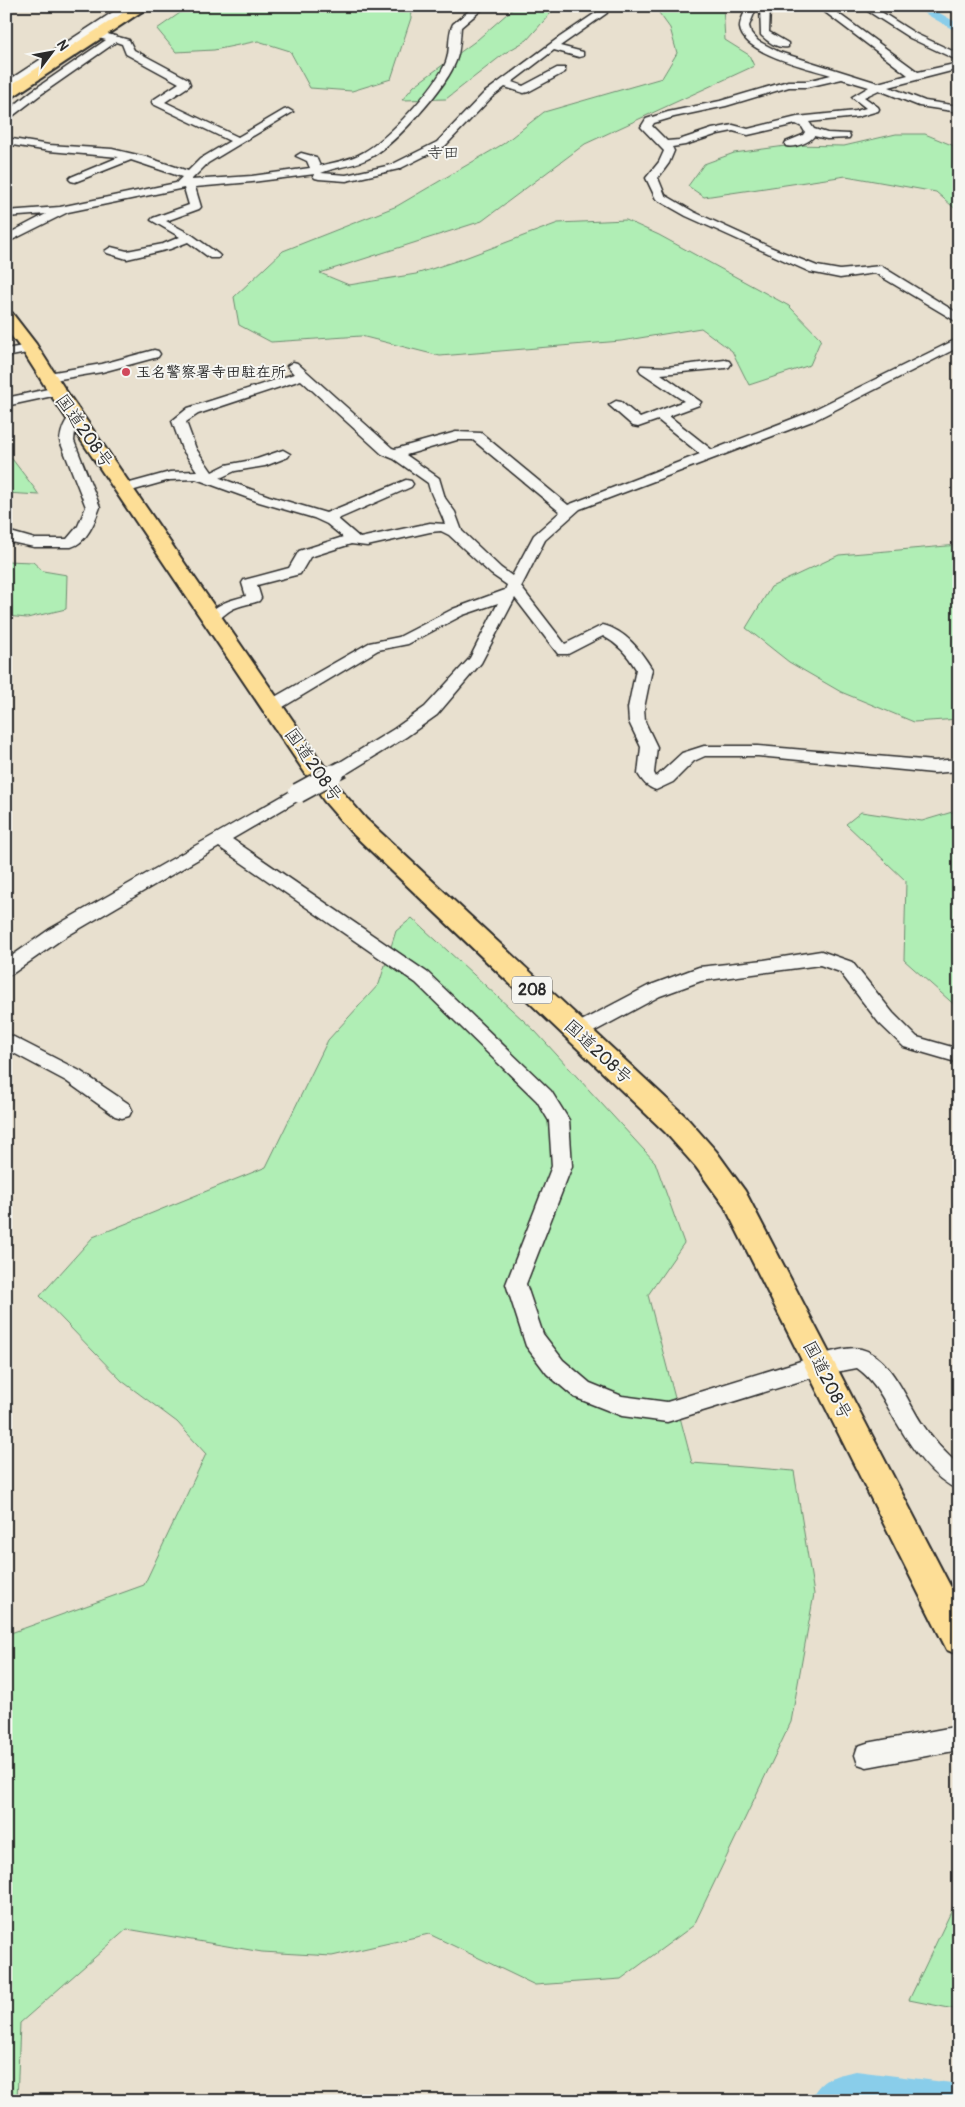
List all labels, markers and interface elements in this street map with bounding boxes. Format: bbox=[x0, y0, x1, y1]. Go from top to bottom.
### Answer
north arrow bbox=[28, 28, 78, 78]
text: N bbox=[53, 37, 72, 54]
district label: 寺田 bbox=[427, 143, 459, 163]
place label: 玉名警察署寺田駐在所 bbox=[136, 363, 286, 382]
marker: 玉名警察署寺田駐在所 bbox=[120, 366, 132, 378]
street label: 国道208号 bbox=[50, 389, 118, 473]
street label: 国道208号 bbox=[279, 723, 347, 807]
road number: 208 bbox=[512, 976, 552, 1004]
street label: 国道208号 bbox=[559, 1014, 637, 1090]
street label: 国道208号 bbox=[797, 1337, 857, 1423]

